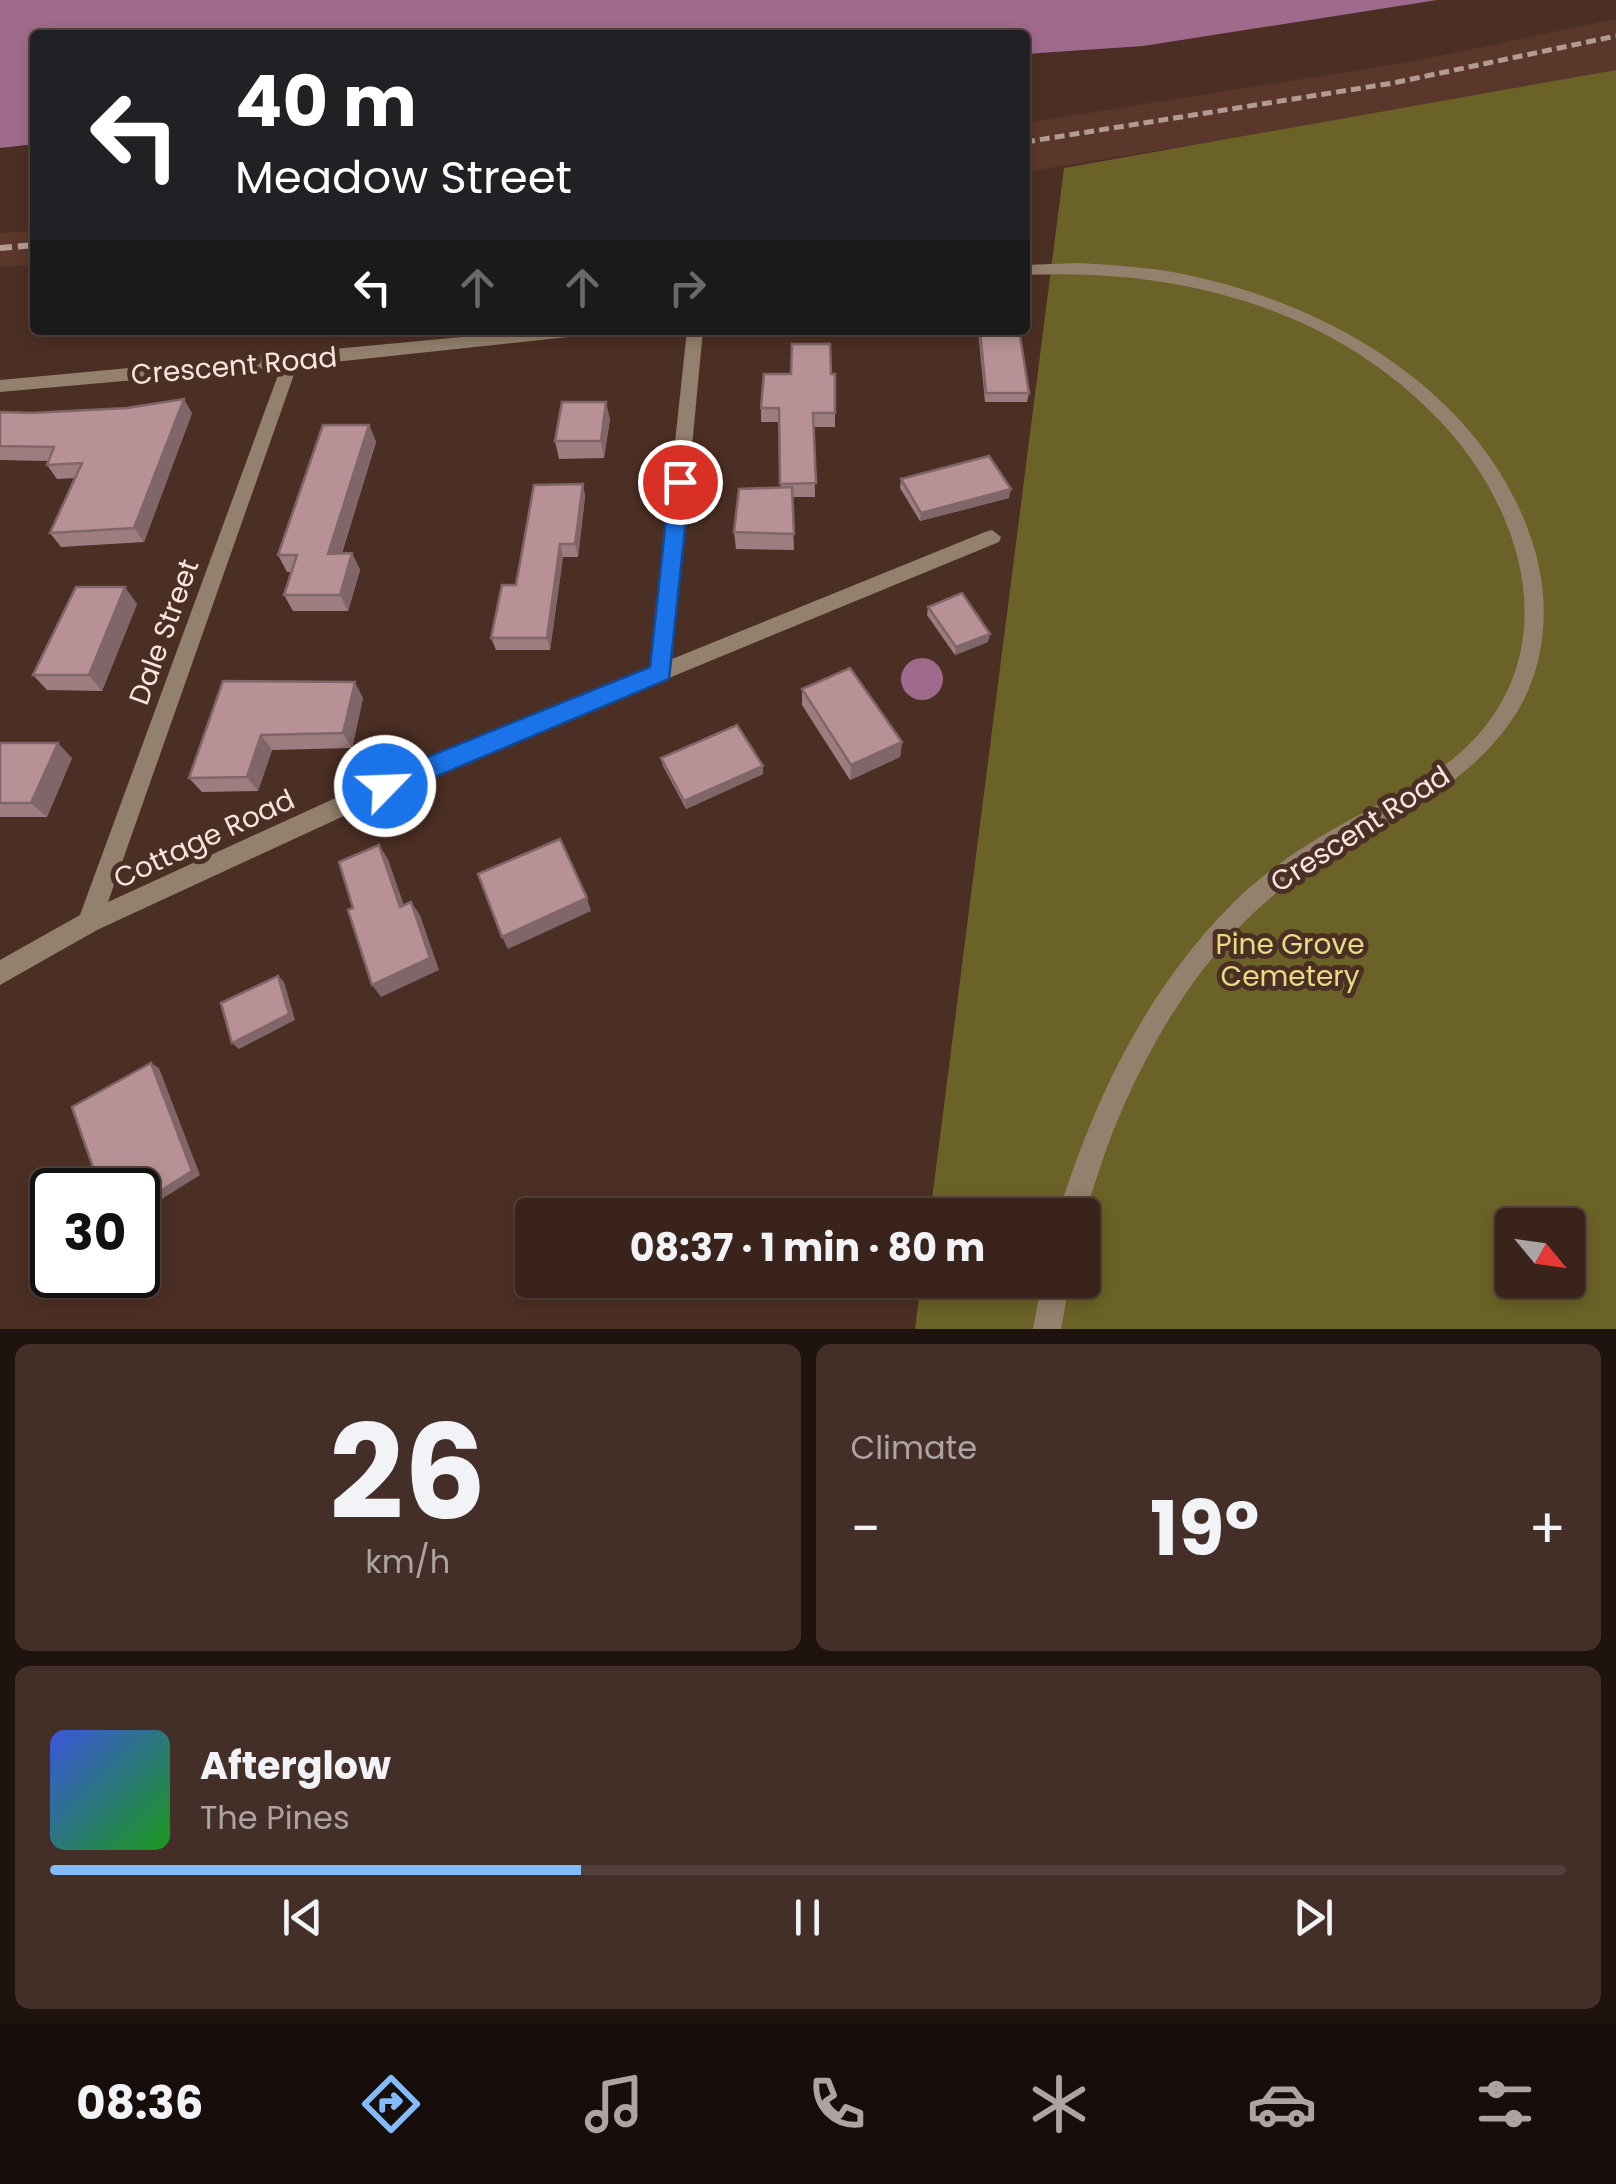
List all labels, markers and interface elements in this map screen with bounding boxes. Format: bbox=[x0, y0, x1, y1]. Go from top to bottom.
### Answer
text: 40 m bbox=[235, 52, 417, 151]
icon: left bbox=[70, 70, 200, 200]
text: Meadow Street bbox=[235, 146, 572, 209]
icon: left bbox=[345, 260, 400, 315]
icon: ahead bbox=[450, 260, 505, 315]
icon: ahead bbox=[555, 260, 610, 315]
icon: right bbox=[660, 260, 715, 315]
street label: Crescent Road bbox=[129, 338, 339, 394]
pin bbox=[638, 440, 723, 525]
icon: arrive bbox=[653, 455, 708, 510]
street label: Dale Street bbox=[120, 554, 208, 710]
position arrow bbox=[333, 734, 437, 838]
street label: Crescent Road bbox=[1263, 756, 1457, 902]
street label: Cottage Road bbox=[107, 780, 301, 898]
park label: Pine Grove Cemetery bbox=[1215, 925, 1365, 996]
speed limit sign: 30 bbox=[30, 1168, 160, 1298]
north arrow bbox=[1495, 1208, 1585, 1298]
map controls bbox=[1495, 1208, 1585, 1298]
text: 08:37 · 1 min · 80 m bbox=[630, 1221, 985, 1274]
text: 26 bbox=[329, 1381, 486, 1564]
text: Climate bbox=[851, 1425, 977, 1470]
text: 19° bbox=[1150, 1476, 1259, 1581]
text: − bbox=[851, 1490, 881, 1567]
text: + bbox=[1528, 1490, 1566, 1567]
text: km/h bbox=[365, 1539, 450, 1584]
text: Afterglow bbox=[200, 1739, 391, 1792]
text: The Pines bbox=[200, 1795, 350, 1840]
icon: previous bbox=[275, 1890, 330, 1945]
icon: pause bbox=[780, 1890, 835, 1945]
icon: next bbox=[1286, 1890, 1341, 1945]
icon: directions bbox=[356, 2069, 426, 2139]
icon: music bbox=[579, 2069, 649, 2139]
icon: phone bbox=[802, 2069, 872, 2139]
icon: climate bbox=[1024, 2069, 1094, 2139]
icon: car bbox=[1247, 2069, 1317, 2139]
icon: filters bbox=[1470, 2069, 1540, 2139]
text: 08:36 bbox=[76, 2072, 204, 2135]

